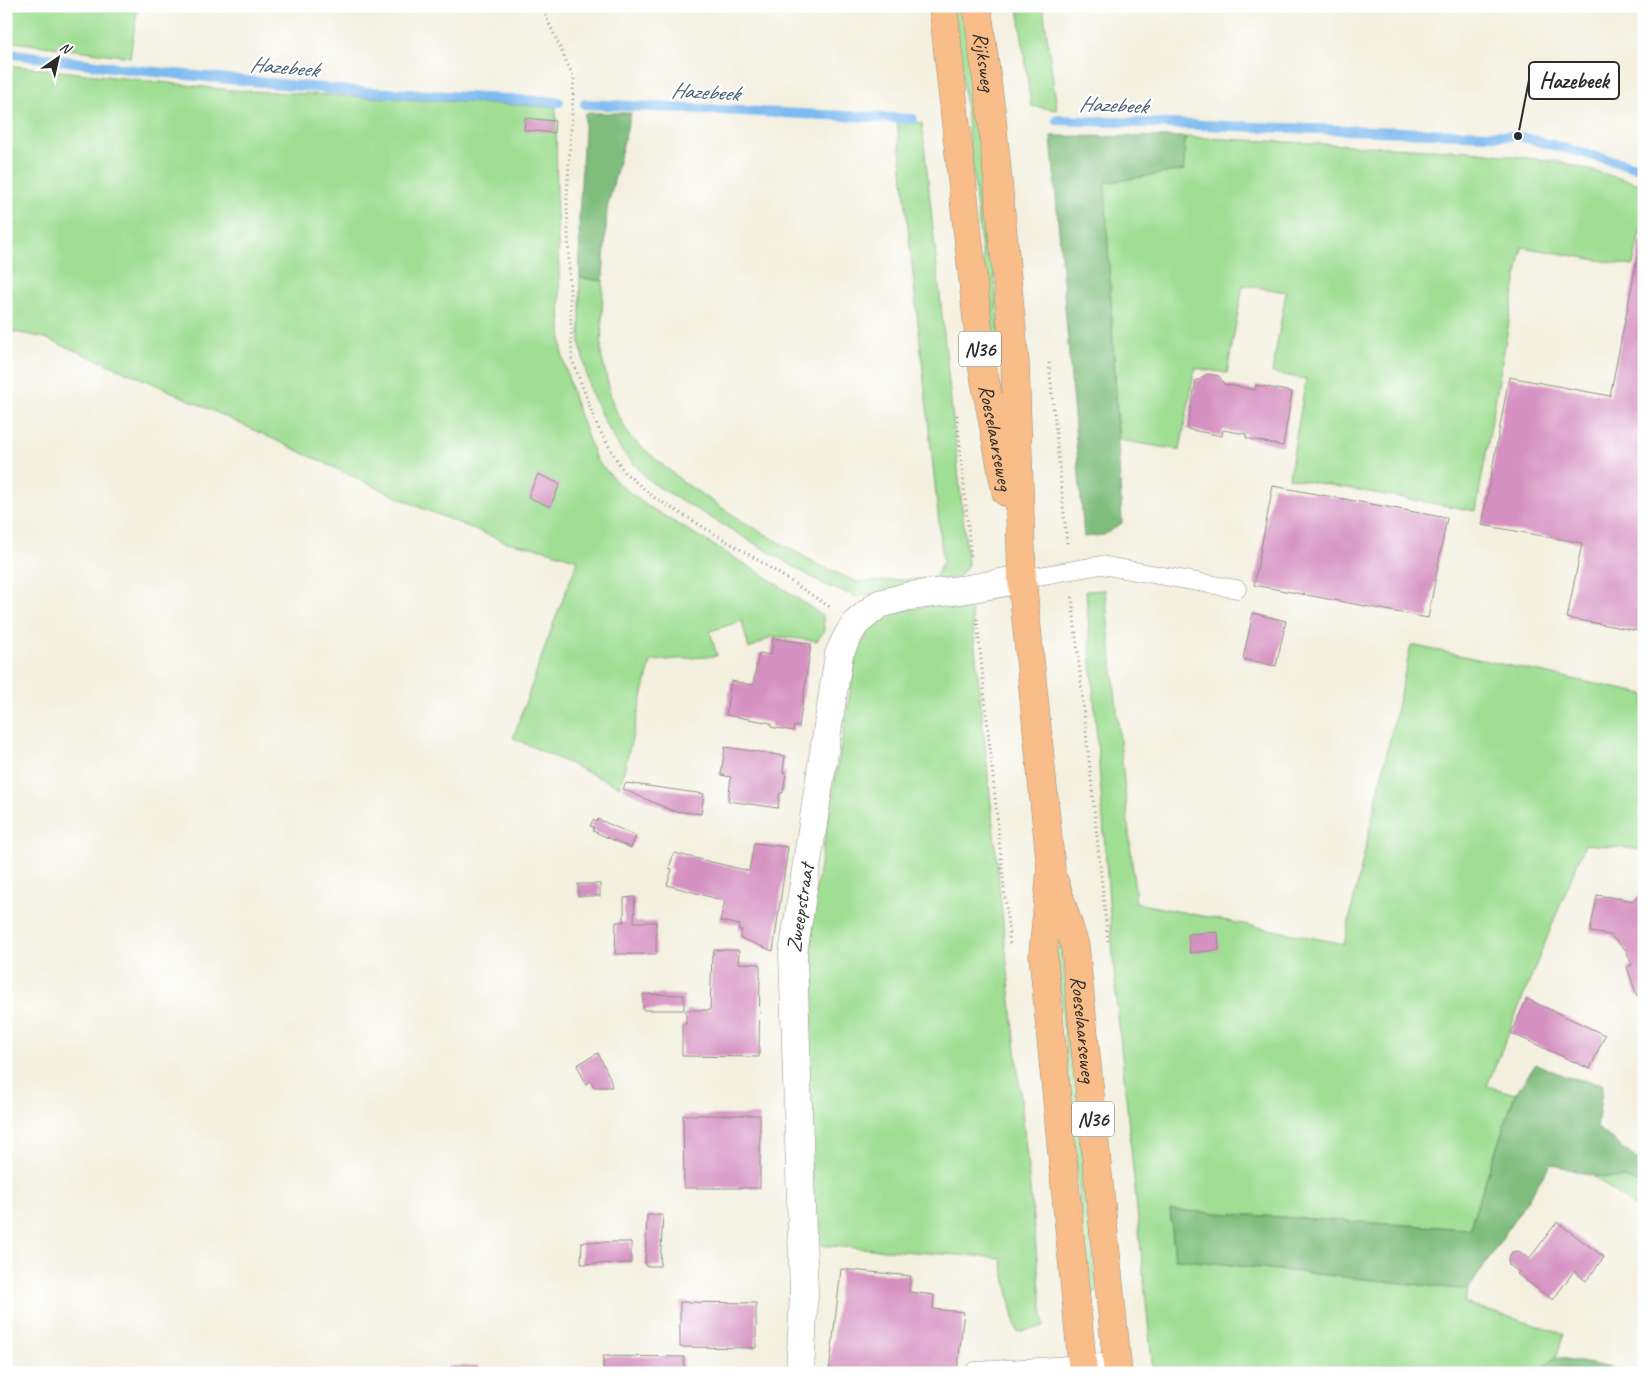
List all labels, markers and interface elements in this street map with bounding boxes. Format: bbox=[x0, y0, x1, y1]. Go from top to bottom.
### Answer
street label: Rijksweg bbox=[968, 30, 1001, 94]
north arrow bbox=[32, 32, 82, 82]
text: N bbox=[57, 38, 75, 58]
water label: Hazebeek bbox=[249, 50, 323, 84]
callout: Hazebeek bbox=[1529, 62, 1619, 99]
text: Hazebeek bbox=[1539, 67, 1610, 95]
water label: Hazebeek bbox=[670, 76, 744, 108]
water label: Hazebeek bbox=[1079, 90, 1151, 120]
road number: N36 bbox=[959, 332, 1001, 366]
street label: Roeselaarseweg bbox=[973, 383, 1019, 494]
street label: Zweepstraat bbox=[780, 859, 820, 954]
street label: Roeselaarseweg bbox=[1065, 975, 1102, 1086]
road number: N36 bbox=[1072, 1102, 1114, 1136]

